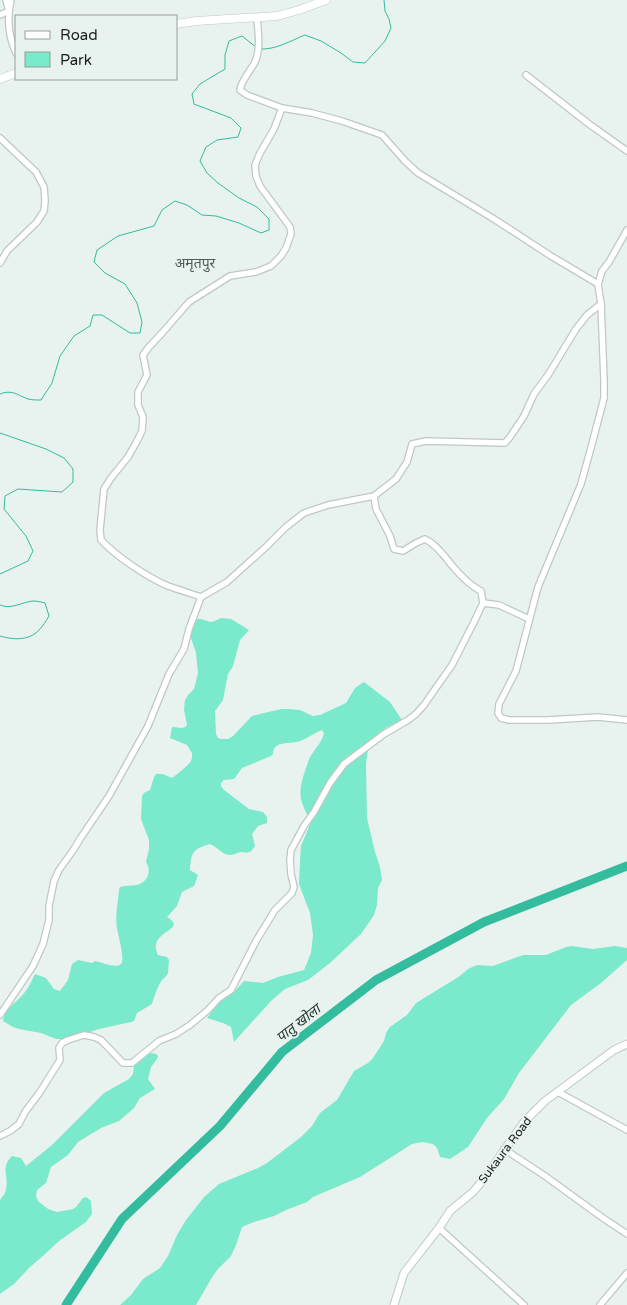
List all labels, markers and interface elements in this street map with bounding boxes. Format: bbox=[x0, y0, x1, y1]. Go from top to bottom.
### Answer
legend bbox=[15, 15, 178, 80]
text: Road bbox=[60, 26, 98, 44]
text: Park bbox=[60, 51, 92, 69]
district label: अमृतपुर bbox=[175, 255, 216, 273]
water label: पातु खोला bbox=[273, 999, 326, 1046]
street label: Sukaura Road bbox=[475, 1114, 535, 1186]

